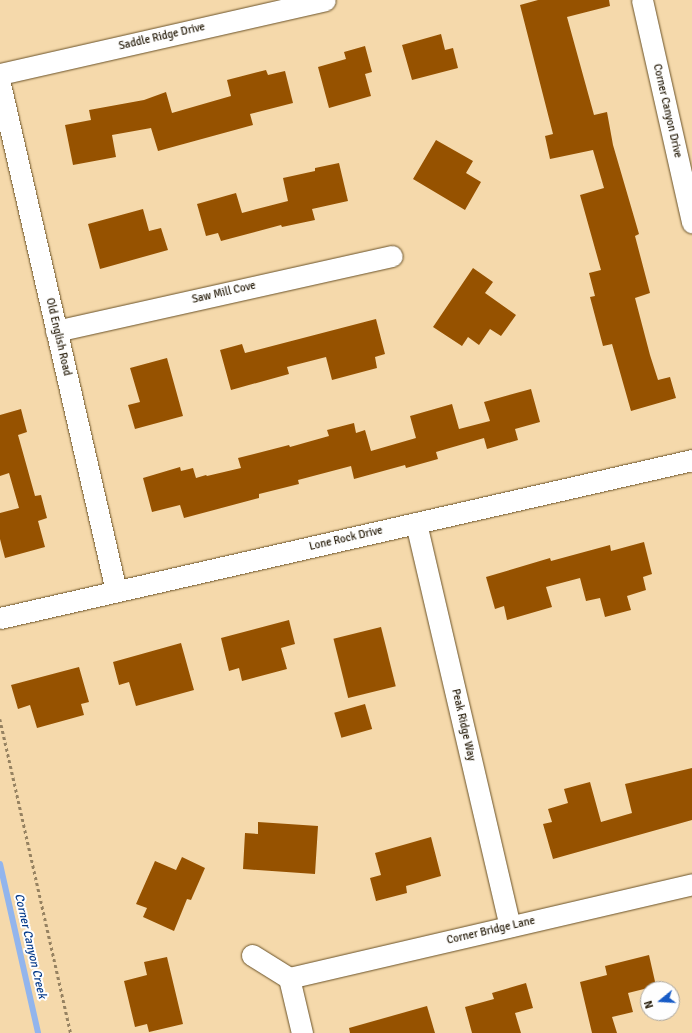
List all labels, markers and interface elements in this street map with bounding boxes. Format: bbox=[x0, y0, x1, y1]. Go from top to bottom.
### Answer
street label: Saddle Ridge Drive bbox=[118, 21, 206, 53]
street label: Corner Canyon Drive bbox=[650, 63, 684, 159]
street label: Saw Mill Cove bbox=[191, 279, 257, 307]
street label: Old English Road bbox=[43, 297, 73, 377]
street label: Lone Rock Drive bbox=[308, 524, 384, 554]
street label: Peak Ridge Way bbox=[448, 688, 478, 762]
water label: Corner Canyon Creek bbox=[11, 892, 49, 1000]
street label: Corner Bridge Lane bbox=[446, 914, 536, 948]
north arrow bbox=[640, 981, 680, 1021]
text: N bbox=[642, 999, 656, 1010]

